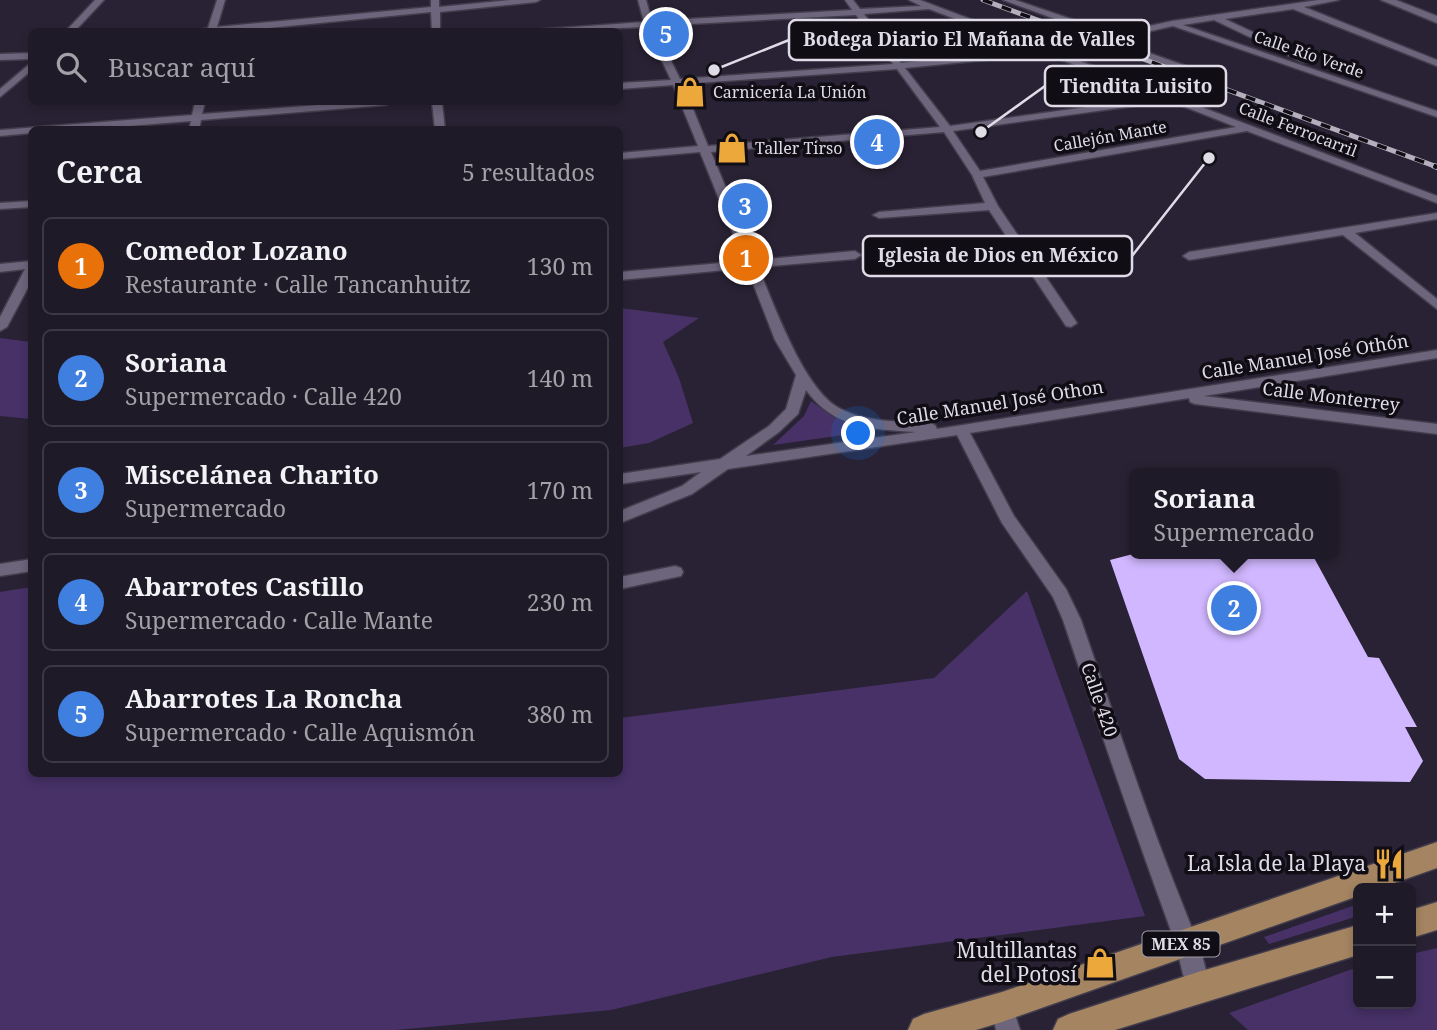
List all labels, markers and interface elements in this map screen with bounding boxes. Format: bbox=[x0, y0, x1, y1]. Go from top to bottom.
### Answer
pin: 5 bbox=[643, 8, 689, 60]
callout: Bodega Diario El Mañana de Valles bbox=[789, 20, 1149, 60]
street label: Calle Río Verde bbox=[1251, 25, 1367, 83]
text: Bodega Diario El Mañana de Valles bbox=[803, 26, 1135, 52]
search box bbox=[28, 28, 623, 105]
icon: search bbox=[52, 48, 90, 86]
text: Buscar aquí bbox=[108, 49, 255, 85]
callout: Tiendita Luisito bbox=[1045, 66, 1226, 106]
text: Tiendita Luisito bbox=[1060, 73, 1212, 99]
shop icon: Carnicería La Unión bbox=[673, 75, 707, 109]
place label: Carnicería La Unión bbox=[713, 81, 867, 103]
street label: Calle Ferrocarril bbox=[1236, 96, 1360, 162]
street label: Callejón Mante bbox=[1052, 115, 1168, 157]
pin: 4 bbox=[854, 116, 900, 168]
shop icon: Taller Tirso bbox=[715, 131, 749, 165]
place label: Taller Tirso bbox=[755, 137, 842, 159]
text: Cerca bbox=[56, 151, 143, 192]
text: 5 resultados bbox=[462, 156, 595, 188]
pin: 3 bbox=[722, 180, 768, 232]
text: Comedor Lozano bbox=[125, 232, 348, 268]
pin: 1 bbox=[723, 232, 769, 284]
callout: Iglesia de Dios en México bbox=[863, 236, 1132, 276]
text: Iglesia de Dios en México bbox=[877, 242, 1119, 268]
text: 1 bbox=[75, 250, 88, 282]
text: 130 m bbox=[527, 250, 593, 282]
text: Restaurante · Calle Tancanhuitz bbox=[125, 268, 471, 300]
street label: Calle Manuel José Othón bbox=[1200, 328, 1410, 384]
text: Soriana bbox=[125, 344, 227, 380]
text: 2 bbox=[75, 362, 88, 394]
text: 140 m bbox=[527, 362, 593, 394]
street label: Calle Manuel José Othon bbox=[895, 374, 1105, 430]
street label: Calle Monterrey bbox=[1261, 376, 1402, 416]
text: Supermercado · Calle 420 bbox=[125, 380, 402, 412]
your location bbox=[841, 416, 875, 450]
text: Miscelánea Charito bbox=[125, 456, 379, 492]
popup bbox=[1129, 468, 1339, 559]
text: 3 bbox=[75, 474, 88, 506]
text: 170 m bbox=[527, 474, 593, 506]
text: Soriana bbox=[1154, 480, 1256, 516]
text: Supermercado bbox=[125, 492, 286, 524]
text: Supermercado bbox=[1154, 516, 1314, 548]
text: Abarrotes Castillo bbox=[125, 568, 364, 604]
pin: 2 bbox=[1211, 582, 1257, 634]
text: 4 bbox=[75, 586, 88, 618]
text: 230 m bbox=[527, 586, 593, 618]
text: Supermercado · Calle Mante bbox=[125, 604, 433, 636]
street label: Calle 420 bbox=[1076, 659, 1124, 740]
text: Abarrotes La Roncha bbox=[125, 680, 403, 716]
text: 5 bbox=[75, 698, 88, 730]
text: 380 m bbox=[527, 698, 593, 730]
text: Supermercado · Calle Aquismón bbox=[125, 716, 475, 748]
restaurant icon: La Isla de la Playa bbox=[1372, 847, 1406, 881]
place label: La Isla de la Playa bbox=[1187, 849, 1366, 877]
map controls bbox=[1353, 883, 1416, 1009]
button: + bbox=[1353, 883, 1416, 946]
road number: MEX 85 bbox=[1142, 932, 1220, 956]
place label: Multillantas del Potosí bbox=[956, 936, 1077, 988]
shop icon: Multillantas del Potosí bbox=[1083, 946, 1117, 980]
button: − bbox=[1353, 946, 1416, 1009]

